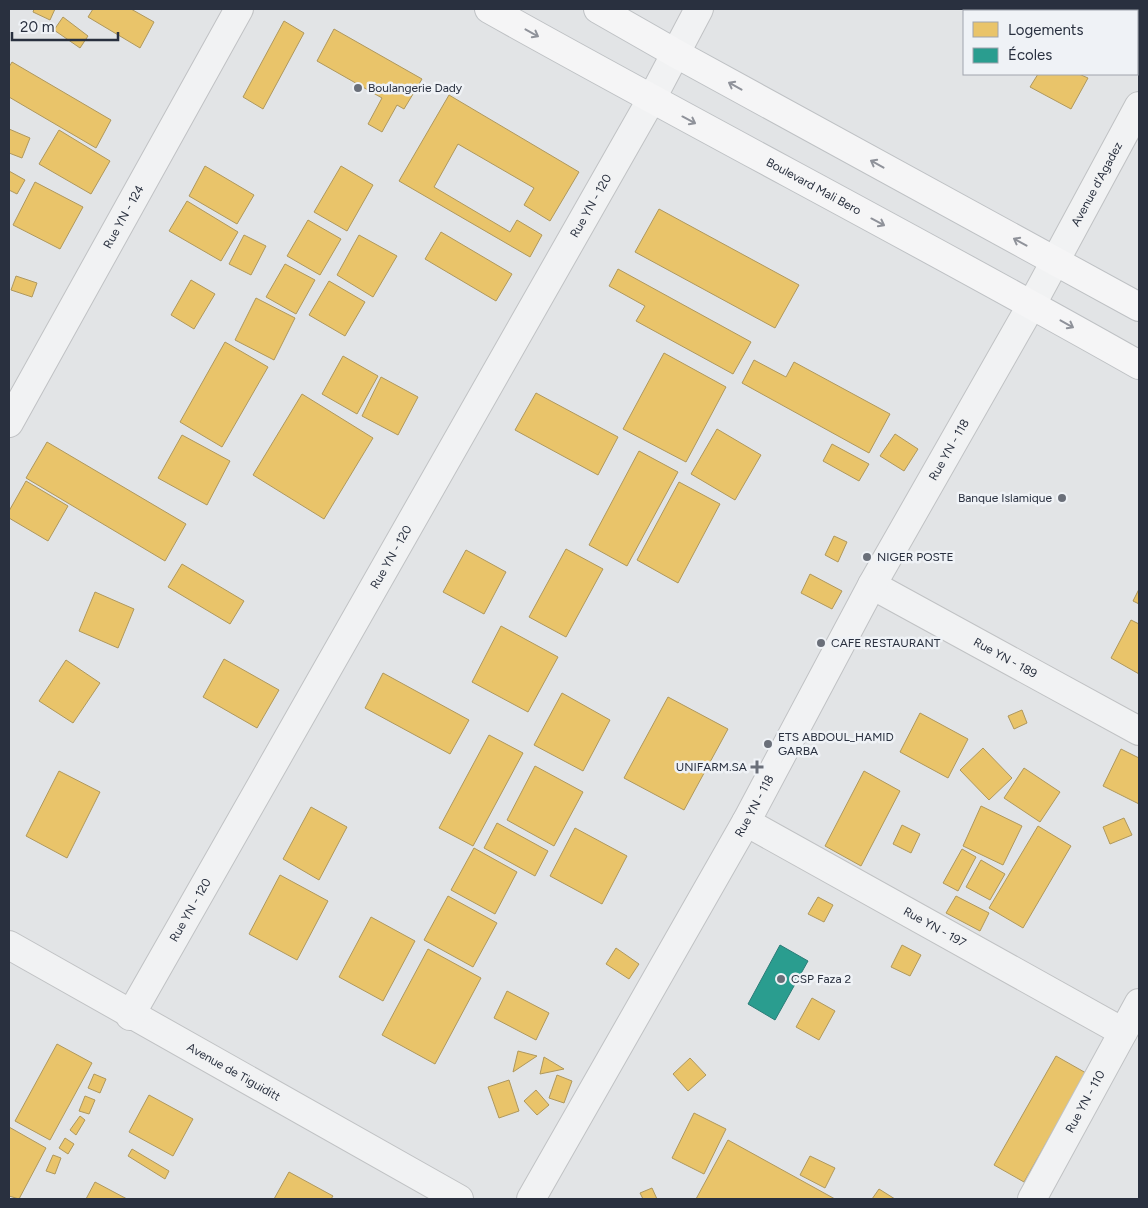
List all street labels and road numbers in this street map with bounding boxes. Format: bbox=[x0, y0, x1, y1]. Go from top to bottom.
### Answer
street label: Avenue d'Agadez bbox=[1068, 139, 1125, 229]
street label: Boulevard Mali Bero bbox=[764, 155, 864, 218]
street label: Rue YN - 120 bbox=[567, 171, 614, 240]
street label: Rue YN - 124 bbox=[100, 182, 147, 251]
street label: Rue YN - 118 bbox=[926, 417, 972, 483]
street label: Rue YN - 120 bbox=[367, 523, 415, 591]
street label: Rue YN - 189 bbox=[971, 635, 1040, 681]
street label: Rue YN - 118 bbox=[732, 773, 777, 840]
street label: Rue YN - 120 bbox=[167, 876, 214, 944]
street label: Rue YN - 197 bbox=[901, 904, 969, 950]
street label: Avenue de Tiguiditt bbox=[184, 1040, 283, 1104]
street label: Rue YN - 110 bbox=[1063, 1068, 1108, 1135]

